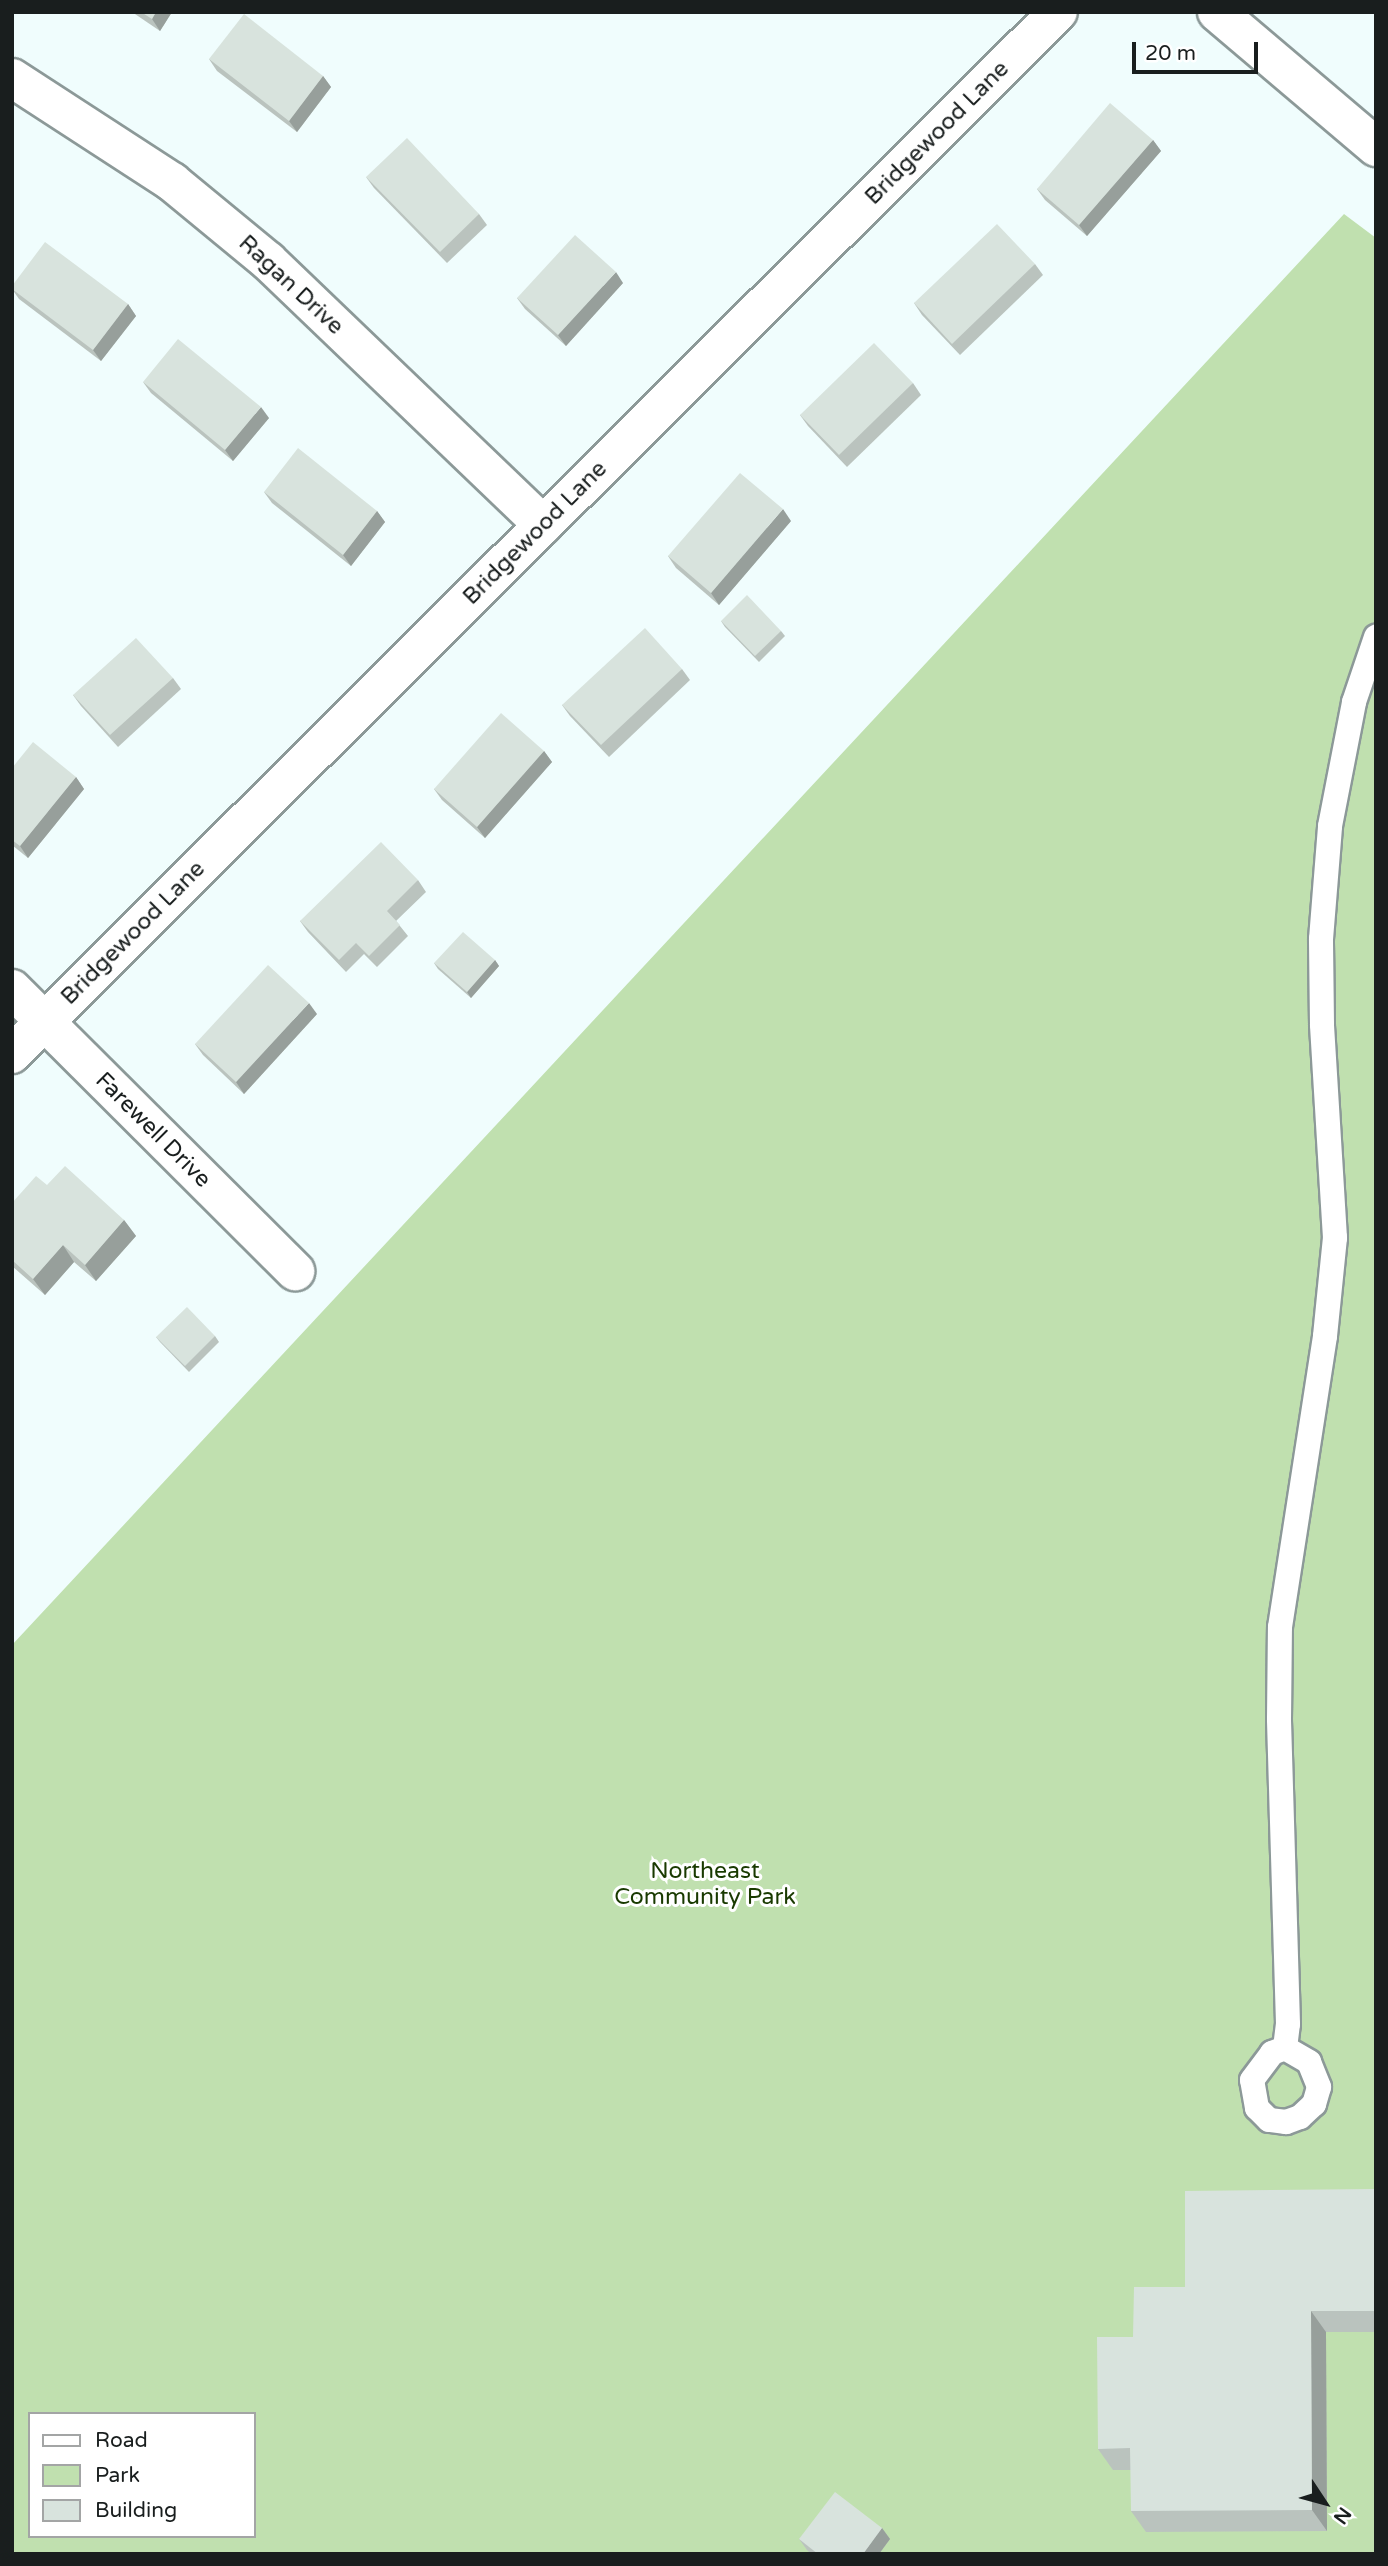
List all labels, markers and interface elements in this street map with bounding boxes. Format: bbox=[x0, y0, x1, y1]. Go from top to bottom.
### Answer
scale bar bbox=[1136, 28, 1262, 72]
text: 20 m bbox=[1145, 41, 1196, 66]
street label: Bridgewood Lane bbox=[859, 55, 1015, 211]
street label: Ragan Drive bbox=[233, 229, 349, 341]
street label: Bridgewood Lane bbox=[457, 455, 613, 611]
street label: Bridgewood Lane bbox=[55, 855, 211, 1011]
street label: Farewell Drive bbox=[90, 1067, 216, 1193]
park label: Northeast Community Park bbox=[614, 1857, 796, 1911]
legend bbox=[28, 2412, 256, 2538]
text: Road bbox=[95, 2428, 148, 2453]
text: Park bbox=[95, 2463, 140, 2488]
north arrow bbox=[1290, 2468, 1360, 2538]
text: Building bbox=[95, 2498, 177, 2523]
text: N bbox=[1329, 2503, 1355, 2528]

